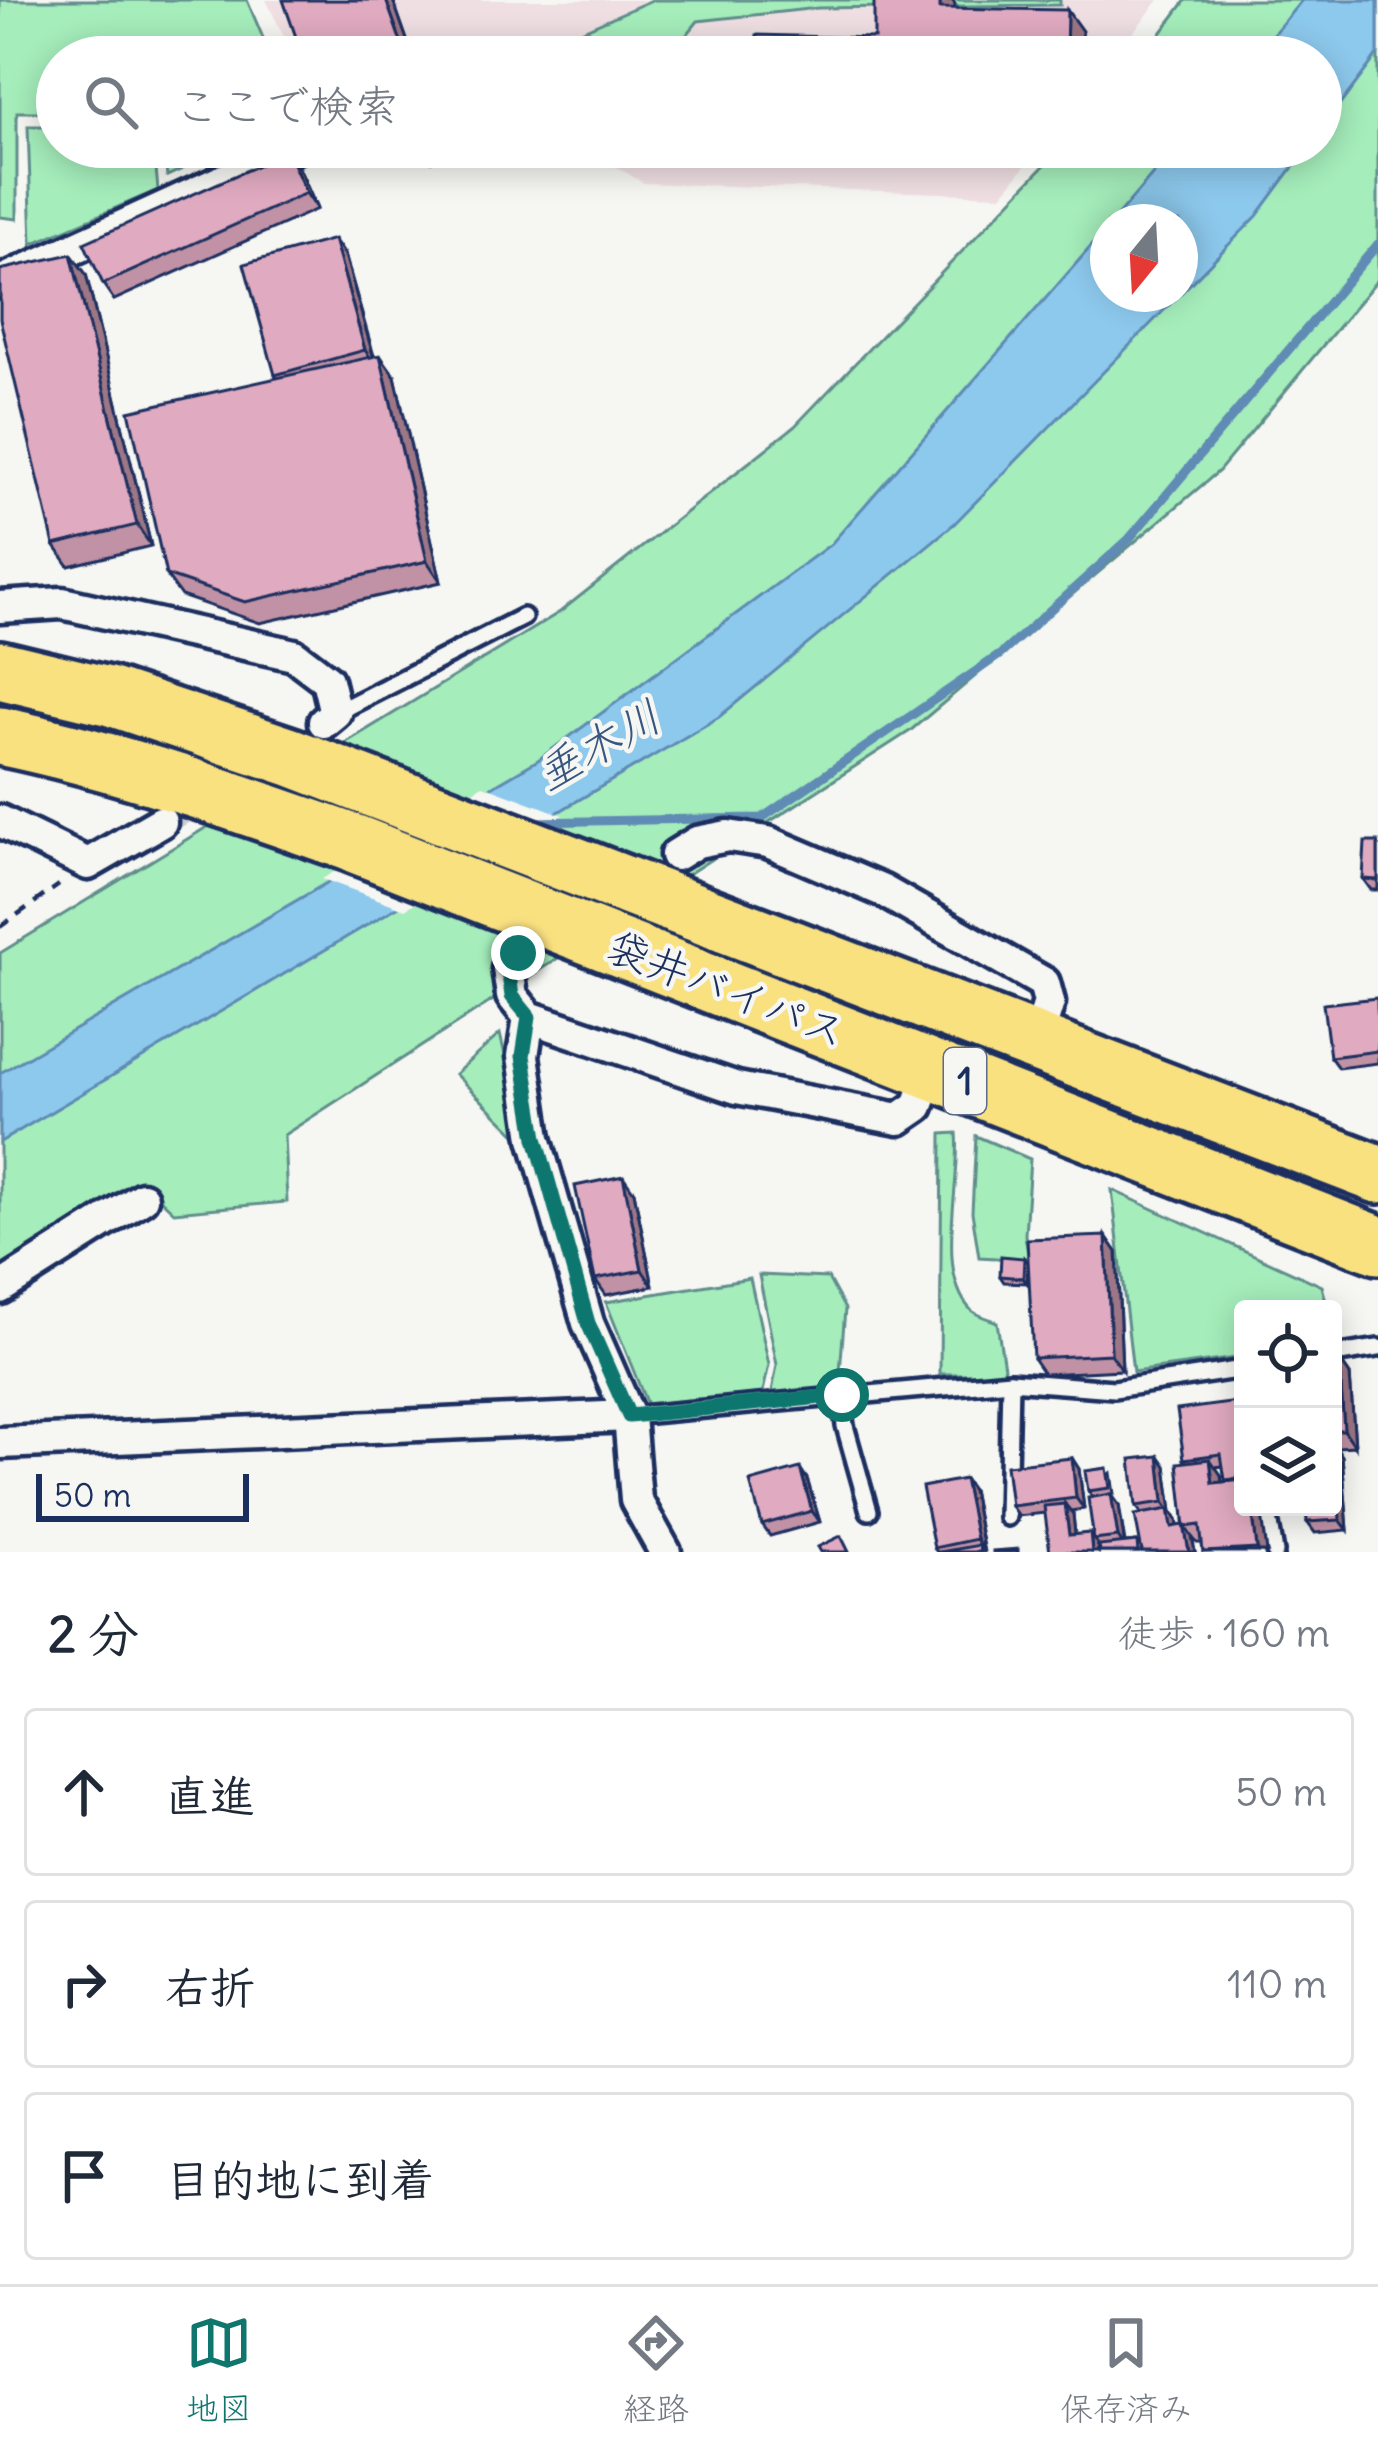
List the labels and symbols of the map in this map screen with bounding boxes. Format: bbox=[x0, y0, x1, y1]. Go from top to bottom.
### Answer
north arrow bbox=[1090, 204, 1198, 312]
water label: 垂木川 bbox=[525, 688, 671, 802]
street label: 袋井バイパス bbox=[600, 920, 854, 1058]
route end bbox=[491, 926, 545, 980]
road number: 1 bbox=[944, 1048, 986, 1114]
route start bbox=[815, 1368, 869, 1422]
scale bar bbox=[36, 1468, 249, 1521]

